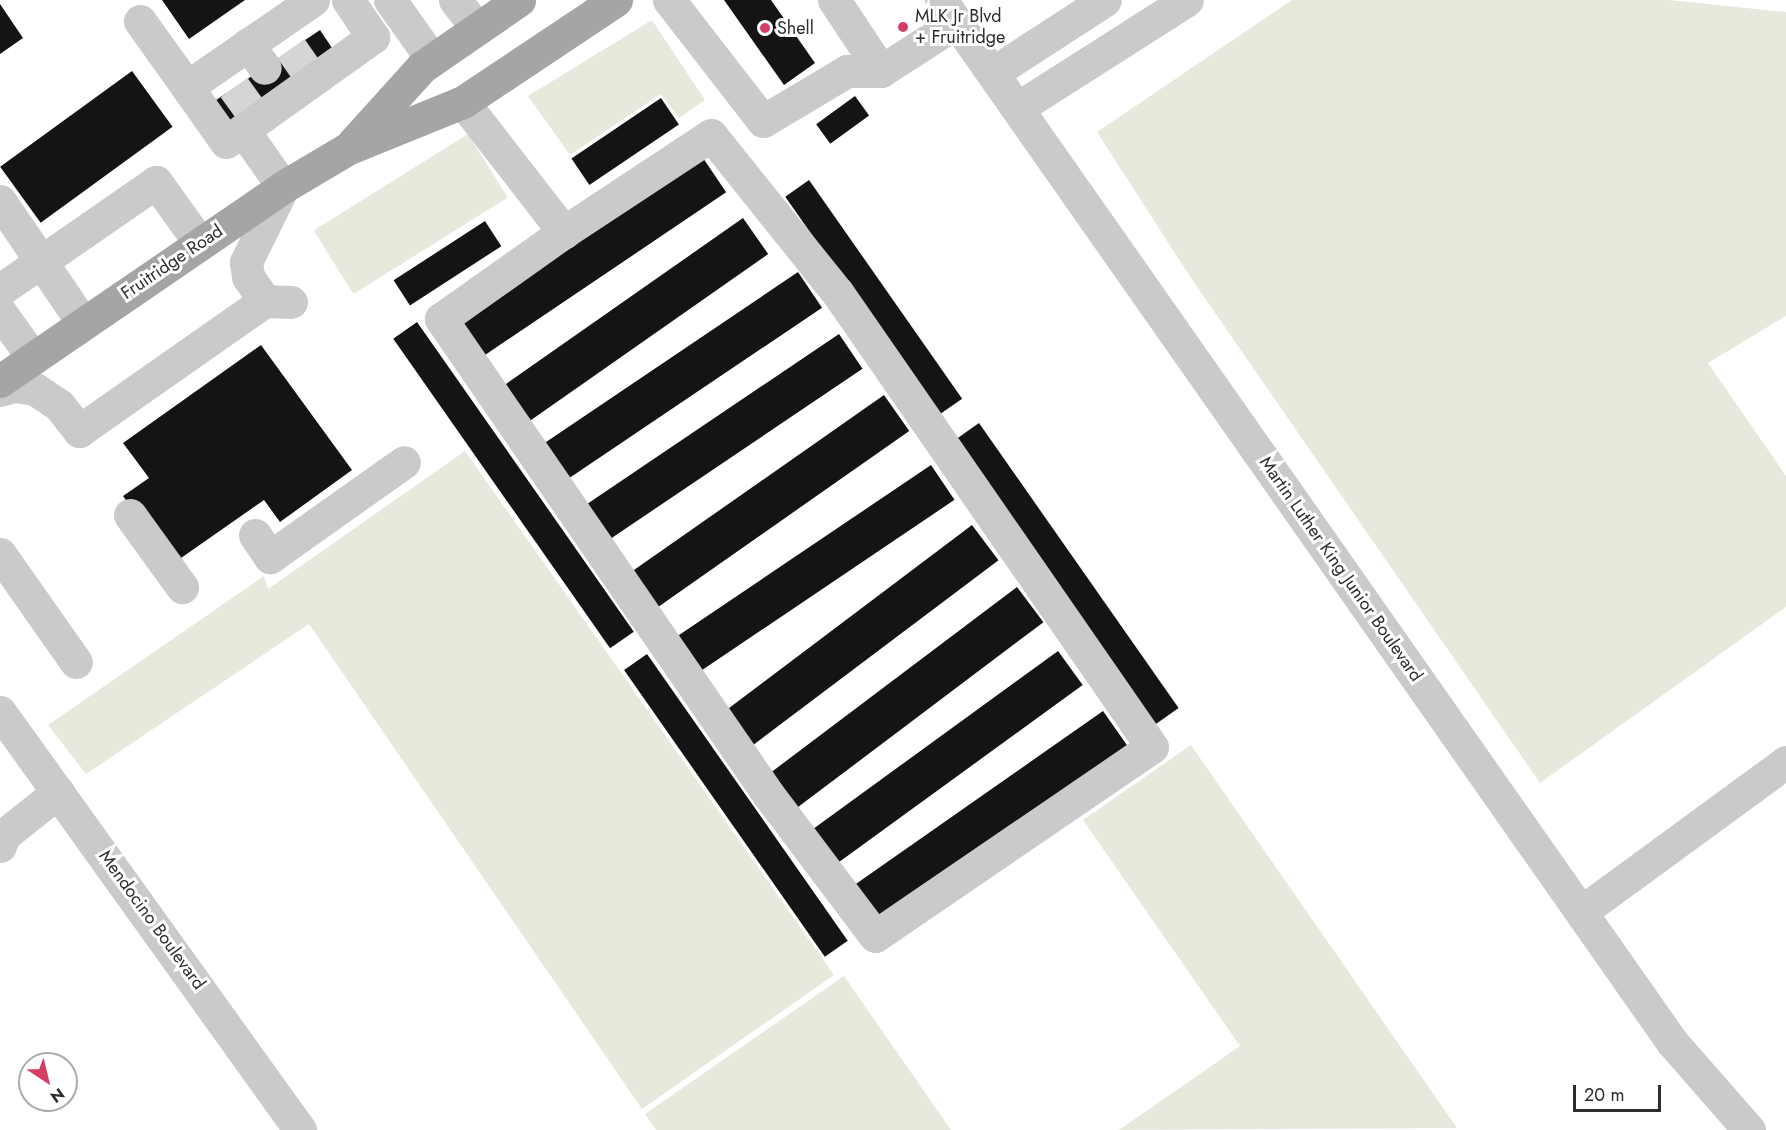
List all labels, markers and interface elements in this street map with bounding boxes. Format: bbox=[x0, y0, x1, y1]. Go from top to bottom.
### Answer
place label: MLK Jr Blvd + Fruitridge bbox=[915, 6, 1005, 48]
place label: Shell bbox=[777, 17, 814, 39]
marker: MLK Jr Blvd + Fruitridge bbox=[896, 20, 910, 34]
marker: Shell bbox=[758, 21, 772, 35]
street label: Fruitridge Road bbox=[117, 220, 227, 304]
street label: Martin Luther King Junior Boulevard bbox=[1255, 452, 1427, 686]
street label: Mendocino Boulevard bbox=[94, 846, 210, 994]
north arrow bbox=[18, 1052, 78, 1112]
scale bar bbox=[1576, 1073, 1664, 1111]
text: N bbox=[46, 1082, 69, 1109]
text: 20 m bbox=[1584, 1082, 1624, 1108]

